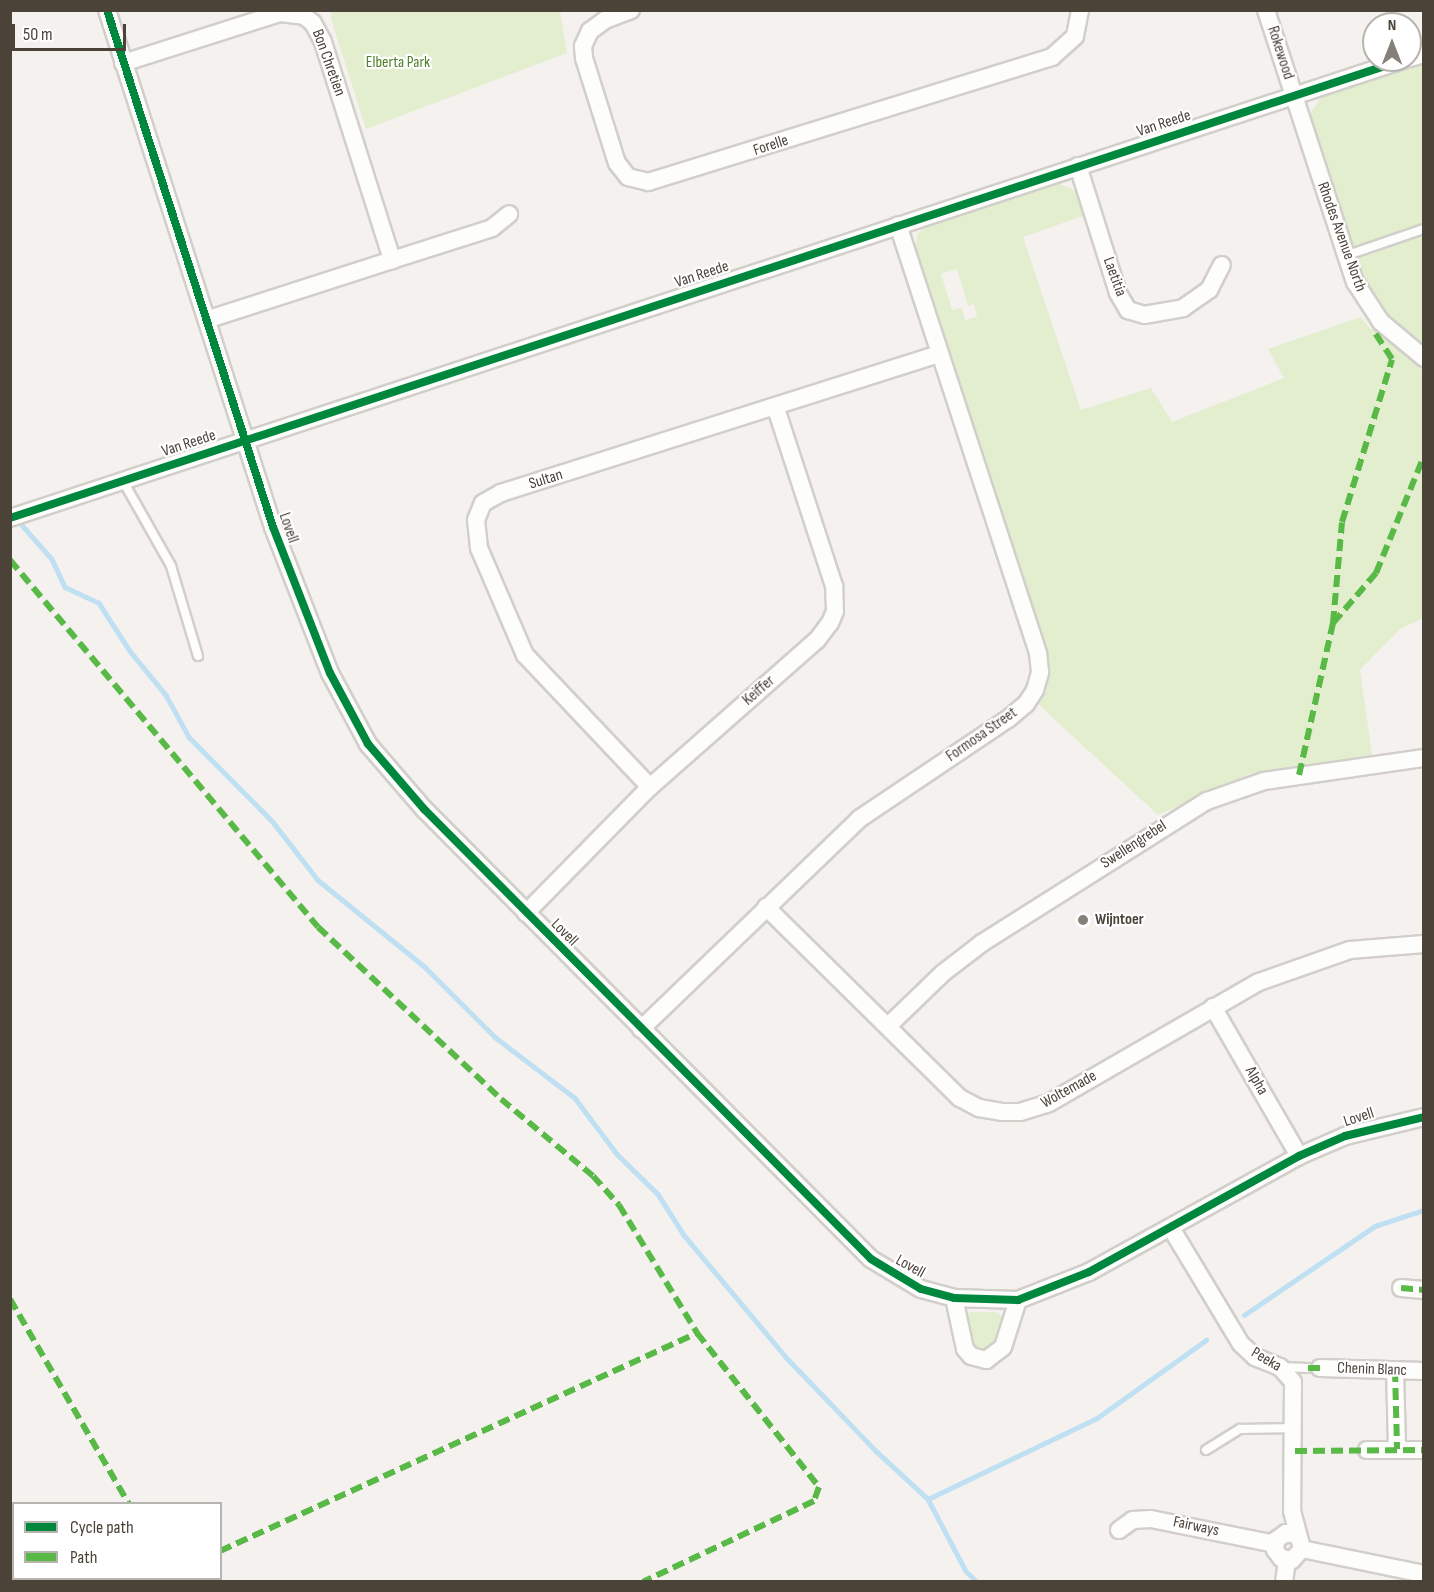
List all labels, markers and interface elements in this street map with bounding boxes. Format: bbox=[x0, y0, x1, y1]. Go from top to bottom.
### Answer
scale bar bbox=[15, 12, 129, 50]
north arrow bbox=[1362, 12, 1422, 72]
text: N bbox=[1388, 16, 1396, 35]
text: 50 m bbox=[23, 24, 53, 45]
street label: Rokewood bbox=[1262, 24, 1298, 82]
street label: Bon Chretien bbox=[307, 27, 349, 99]
park label: Elberta Park bbox=[366, 53, 430, 73]
street label: Van Reede bbox=[1135, 106, 1193, 142]
street label: Forelle bbox=[751, 131, 791, 161]
street label: Rhodes Avenue North bbox=[1312, 180, 1370, 294]
street label: Laetitia bbox=[1098, 255, 1130, 299]
street label: Van Reede bbox=[673, 257, 731, 293]
street label: Van Reede bbox=[160, 426, 218, 462]
street label: Sultan bbox=[527, 466, 565, 494]
street label: Lovell bbox=[274, 510, 302, 546]
street label: Keiffer bbox=[739, 672, 779, 710]
street label: Formosa Street bbox=[943, 704, 1021, 766]
street label: Swellengrebel bbox=[1097, 817, 1171, 873]
place label: Wijntoer bbox=[1095, 910, 1144, 930]
marker: Wijntoer bbox=[1076, 913, 1090, 927]
street label: Lovell bbox=[546, 915, 582, 951]
street label: Alpha bbox=[1240, 1063, 1272, 1099]
street label: Woltemade bbox=[1038, 1067, 1100, 1113]
street label: Lovell bbox=[1341, 1104, 1377, 1132]
street label: Lovell bbox=[892, 1251, 928, 1283]
street label: Peeka bbox=[1247, 1344, 1285, 1376]
street label: Chenin Blanc bbox=[1337, 1359, 1407, 1381]
legend bbox=[12, 1502, 222, 1580]
street label: Fairways bbox=[1171, 1513, 1221, 1541]
text: Cycle path bbox=[70, 1517, 134, 1538]
text: Path bbox=[70, 1547, 98, 1568]

